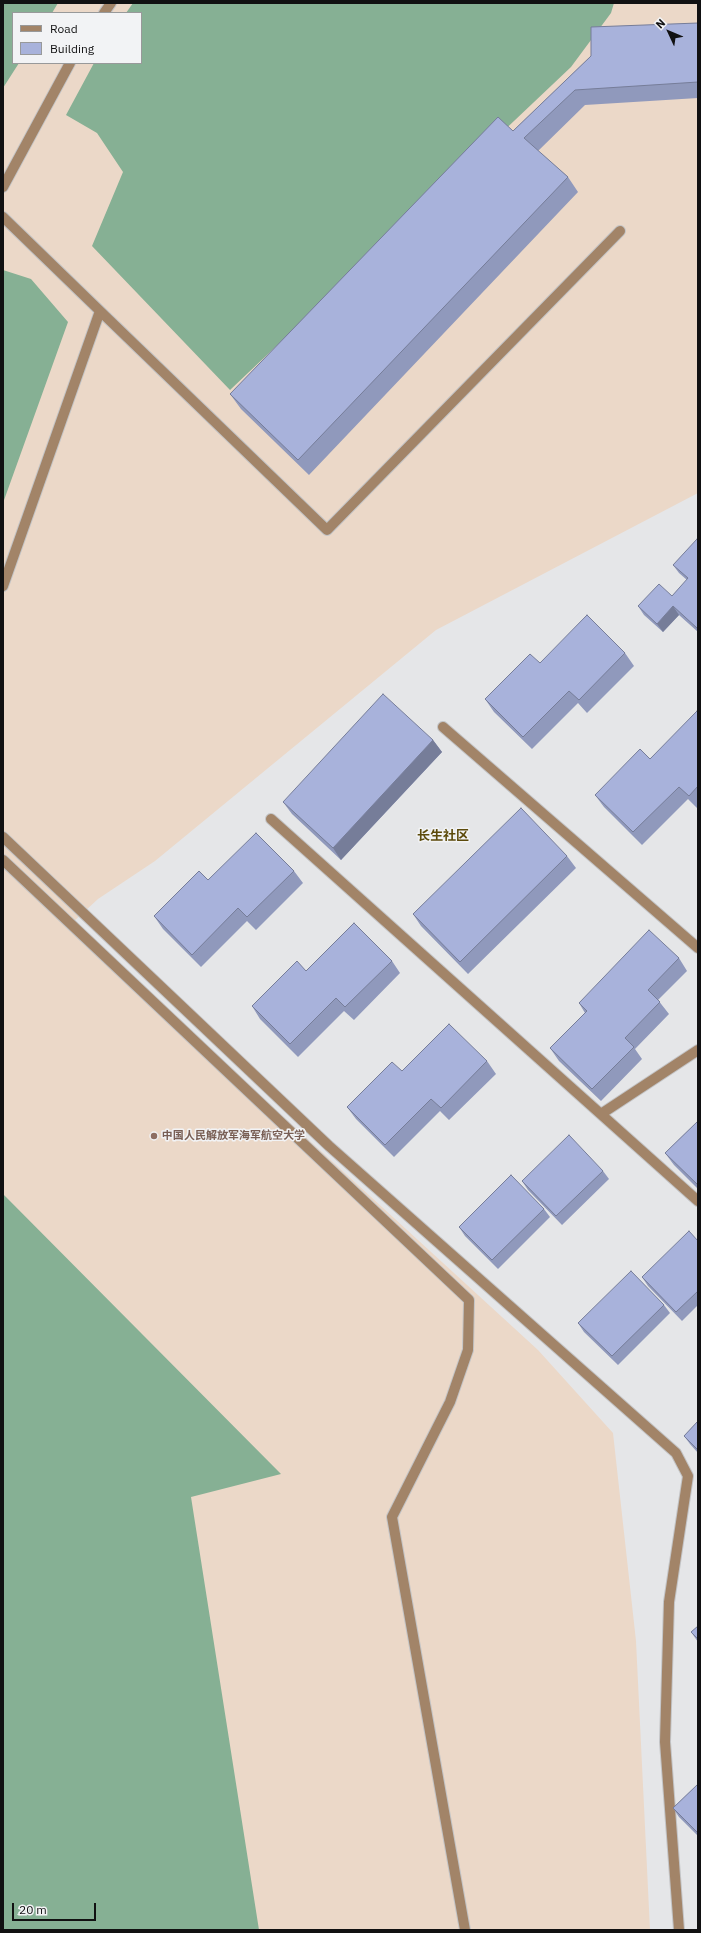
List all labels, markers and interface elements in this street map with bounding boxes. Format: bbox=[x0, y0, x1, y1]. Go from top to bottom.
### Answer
legend bbox=[12, 12, 142, 64]
north arrow bbox=[649, 12, 689, 52]
text: N bbox=[653, 16, 668, 31]
text: Road bbox=[50, 21, 78, 36]
text: Building bbox=[50, 41, 94, 56]
district label: 长生社区 bbox=[417, 828, 469, 844]
place label: 中国人民解放军海军航空大学 bbox=[162, 1129, 305, 1143]
marker: 中国人民解放军海军航空大学 bbox=[149, 1131, 159, 1141]
scale bar bbox=[14, 1895, 98, 1921]
text: 20 m bbox=[19, 1902, 47, 1917]

